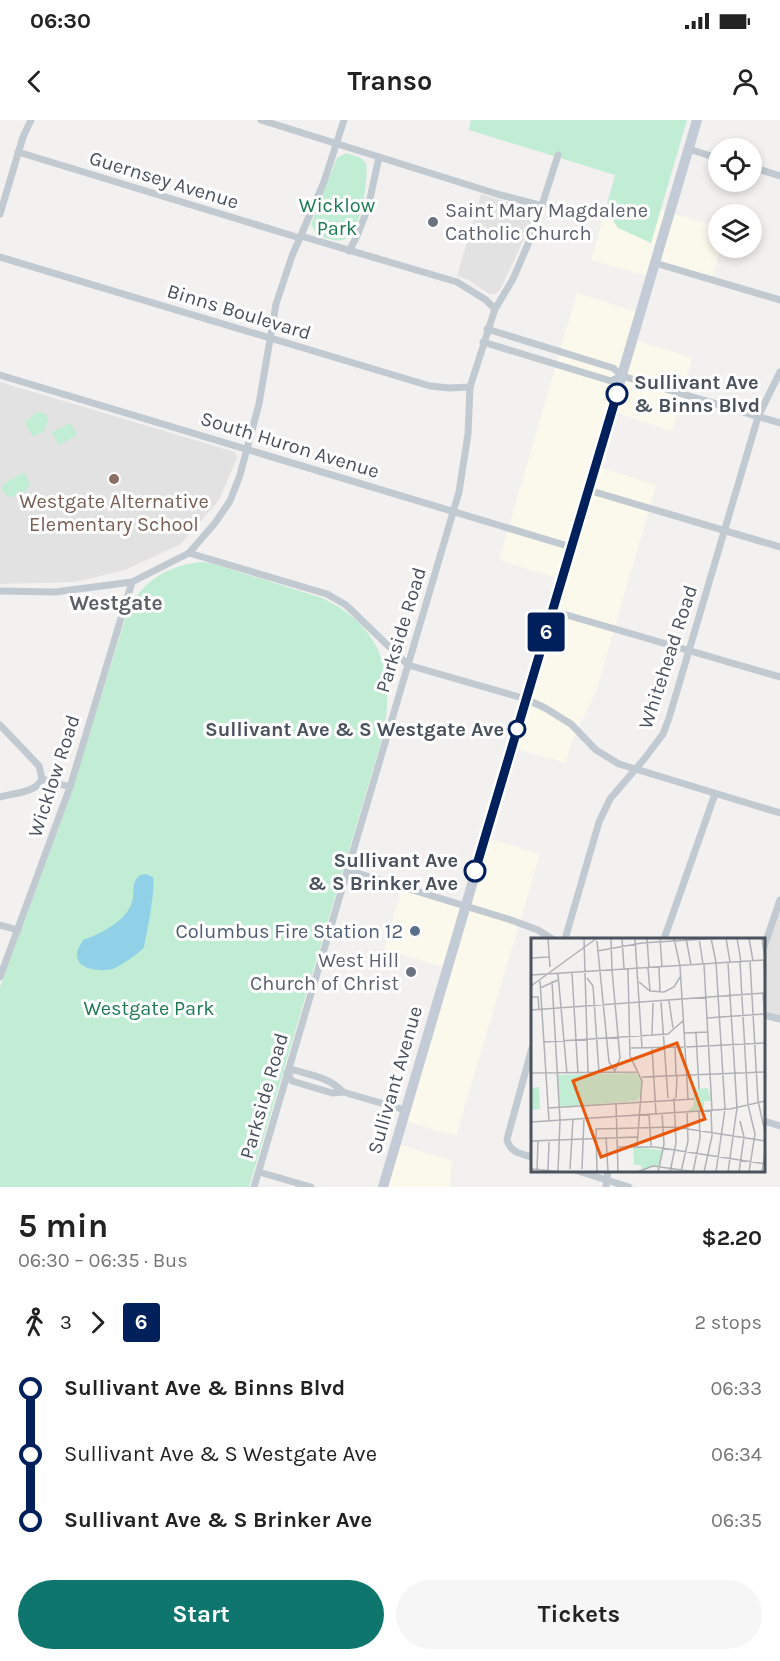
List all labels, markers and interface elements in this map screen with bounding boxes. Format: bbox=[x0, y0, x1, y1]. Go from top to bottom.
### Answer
text: 06:30 bbox=[30, 8, 91, 34]
icon: back bbox=[18, 65, 51, 98]
text: Transo bbox=[348, 65, 432, 97]
icon: person bbox=[729, 65, 762, 98]
map controls bbox=[708, 138, 762, 258]
button: locate bbox=[708, 138, 762, 192]
street label: Guernsey Avenue bbox=[86, 146, 242, 214]
park label: Wicklow Park bbox=[299, 194, 376, 240]
place label: Saint Mary Magdalene Catholic Church bbox=[445, 199, 648, 245]
button: layers bbox=[708, 204, 762, 258]
marker: Saint Mary Magdalene Catholic Church bbox=[426, 215, 440, 229]
street label: Binns Boulevard bbox=[164, 279, 314, 345]
place label: Sullivant Ave & Binns Blvd bbox=[634, 371, 760, 417]
marker: Sullivant Ave & Binns Blvd bbox=[606, 383, 628, 405]
street label: South Huron Avenue bbox=[198, 407, 382, 483]
marker: Westgate Alternative Elementary School bbox=[107, 472, 121, 486]
place label: Westgate Alternative Elementary School bbox=[19, 490, 209, 536]
street label: Parkside Road bbox=[371, 564, 431, 696]
street label: Whitehead Road bbox=[634, 582, 702, 732]
district label: Westgate bbox=[69, 591, 163, 615]
line badge: 6 bbox=[526, 612, 566, 652]
text: 6 bbox=[540, 620, 552, 644]
street label: Wicklow Road bbox=[23, 712, 85, 840]
place label: Sullivant Ave & S Westgate Ave bbox=[205, 718, 504, 741]
marker: Sullivant Ave & S Westgate Ave bbox=[508, 720, 526, 738]
place label: Sullivant Ave & S Brinker Ave bbox=[308, 849, 458, 895]
marker: Sullivant Ave & S Brinker Ave bbox=[464, 860, 486, 882]
place label: Columbus Fire Station 12 bbox=[175, 920, 403, 943]
marker: Columbus Fire Station 12 bbox=[408, 924, 422, 938]
inset map bbox=[531, 938, 765, 1172]
place label: West Hill Church of Christ bbox=[250, 949, 399, 995]
marker: West Hill Church of Christ bbox=[404, 965, 418, 979]
park label: Westgate Park bbox=[84, 997, 214, 1020]
street label: Sullivant Avenue bbox=[363, 1003, 427, 1157]
street label: Parkside Road bbox=[235, 1030, 293, 1162]
text: 5 min bbox=[18, 1207, 108, 1245]
text: $2.20 bbox=[702, 1225, 762, 1251]
text: 06:30 – 06:35 · Bus bbox=[18, 1249, 188, 1272]
icon: walk bbox=[18, 1306, 51, 1339]
icon: forward bbox=[81, 1306, 114, 1339]
text: 6 bbox=[135, 1310, 148, 1334]
text: 3 bbox=[60, 1311, 72, 1334]
text: 2 stops bbox=[695, 1311, 762, 1334]
text: Sullivant Ave & Binns Blvd bbox=[64, 1375, 345, 1401]
text: 06:33 bbox=[710, 1377, 762, 1400]
text: Sullivant Ave & S Westgate Ave bbox=[64, 1441, 377, 1467]
text: 06:34 bbox=[711, 1443, 762, 1466]
text: Sullivant Ave & S Brinker Ave bbox=[64, 1507, 372, 1533]
text: 06:35 bbox=[711, 1509, 762, 1532]
button: Start bbox=[18, 1580, 384, 1649]
button: Tickets bbox=[396, 1580, 762, 1649]

